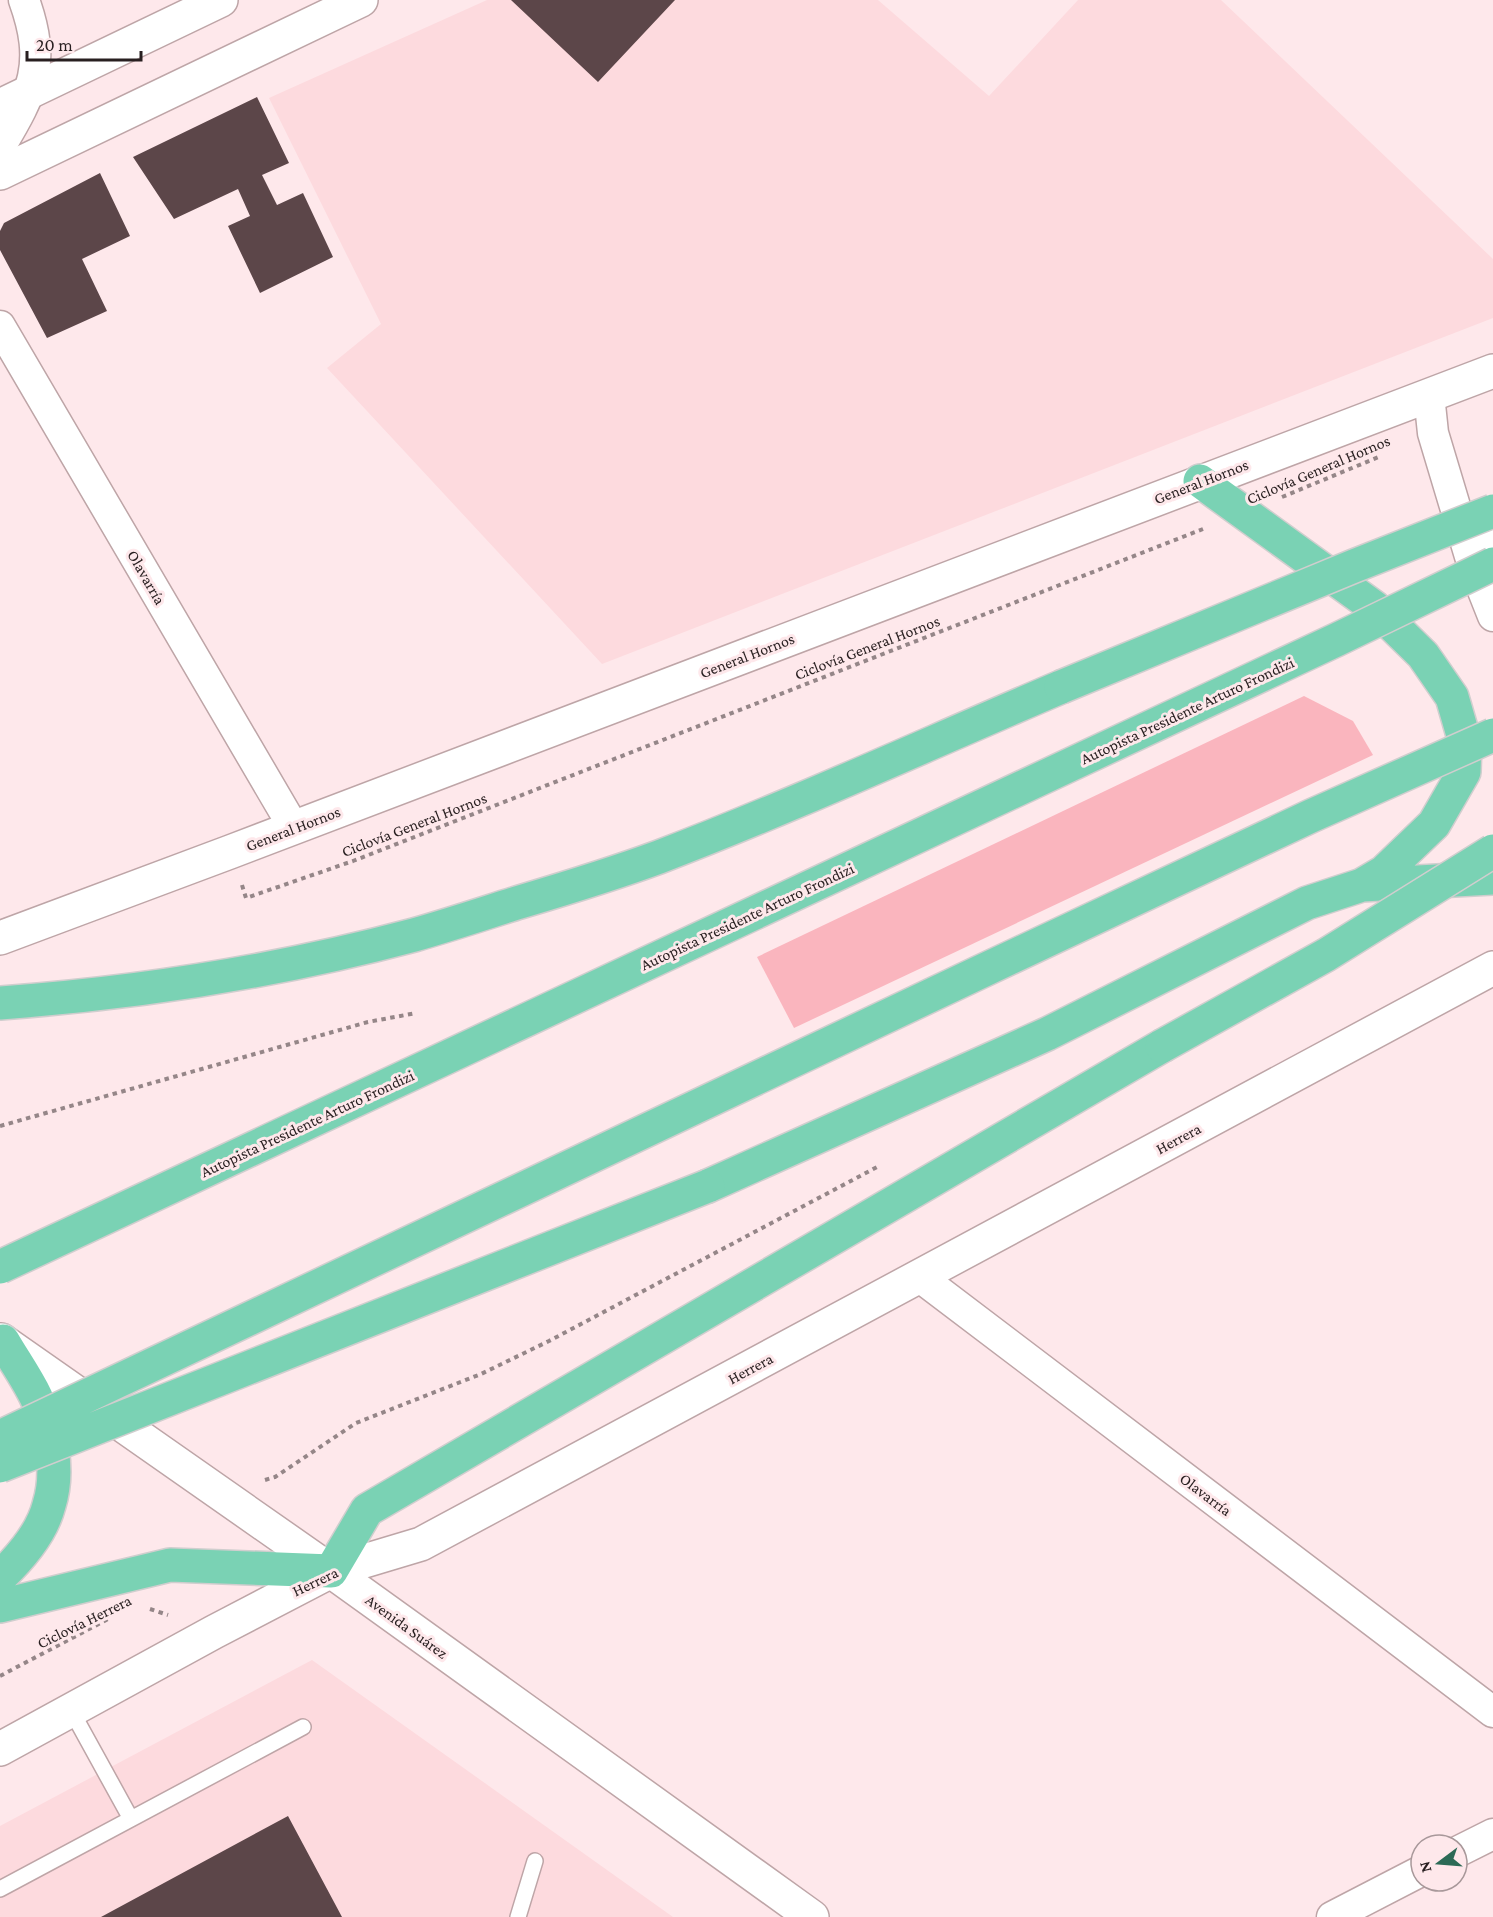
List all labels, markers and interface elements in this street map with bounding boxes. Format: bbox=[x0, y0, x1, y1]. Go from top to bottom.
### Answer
scale bar bbox=[27, 24, 141, 62]
text: 20 m bbox=[36, 35, 73, 55]
street label: Ciclovía General Hornos bbox=[1244, 432, 1392, 507]
street label: General Hornos bbox=[1152, 456, 1251, 507]
street label: Olavarría bbox=[124, 547, 169, 608]
street label: Ciclovía General Hornos bbox=[792, 612, 942, 683]
street label: General Hornos bbox=[698, 630, 797, 681]
street label: Autopista Presidente Arturo Frondizi bbox=[1078, 653, 1297, 768]
street label: Ciclovía General Hornos bbox=[339, 789, 489, 860]
street label: General Hornos bbox=[244, 803, 343, 854]
street label: Autopista Presidente Arturo Frondizi bbox=[638, 859, 857, 974]
street label: Autopista Presidente Arturo Frondizi bbox=[198, 1066, 417, 1181]
street label: Herrera bbox=[1153, 1119, 1204, 1157]
street label: Herrera bbox=[725, 1349, 776, 1387]
street label: Olavarría bbox=[1177, 1470, 1235, 1520]
street label: Herrera bbox=[290, 1563, 341, 1599]
street label: Ciclovía Herrera bbox=[34, 1591, 135, 1652]
street label: Avenida Suárez bbox=[362, 1591, 451, 1662]
north arrow bbox=[1409, 1833, 1469, 1893]
text: N bbox=[1415, 1859, 1435, 1875]

